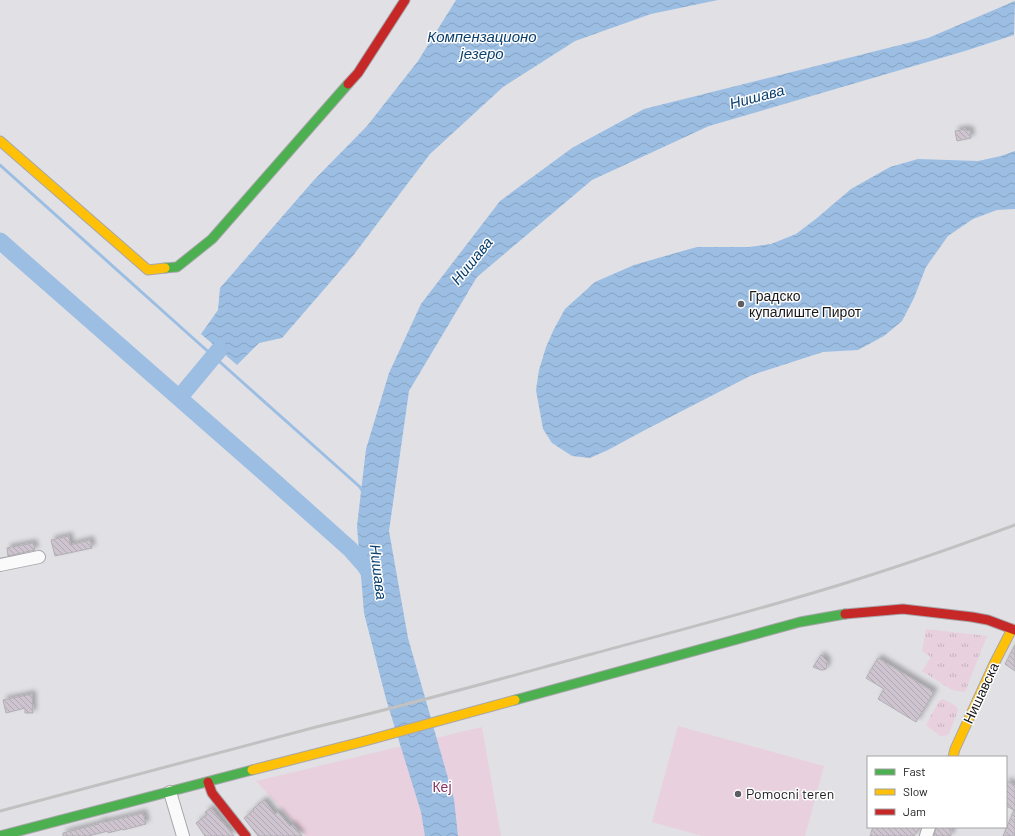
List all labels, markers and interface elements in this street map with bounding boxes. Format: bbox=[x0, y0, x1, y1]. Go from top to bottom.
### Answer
water label: Компензационо језеро bbox=[427, 27, 537, 62]
water label: Нишава bbox=[727, 80, 786, 112]
water label: Нишава bbox=[447, 233, 496, 288]
place label: Градско купалиште Пирот bbox=[749, 287, 862, 320]
marker: Градско купалиште Пирот bbox=[736, 299, 746, 309]
water label: Нишава bbox=[367, 543, 391, 601]
street label: Нишавска bbox=[959, 659, 1002, 726]
legend bbox=[867, 756, 1007, 828]
text: Fast bbox=[903, 764, 926, 778]
park label: Кеј bbox=[432, 778, 452, 795]
text: Slow bbox=[903, 784, 928, 798]
place label: Pomocni teren bbox=[746, 785, 834, 802]
marker: Pomocni teren bbox=[733, 789, 743, 799]
text: Jam bbox=[903, 804, 926, 818]

